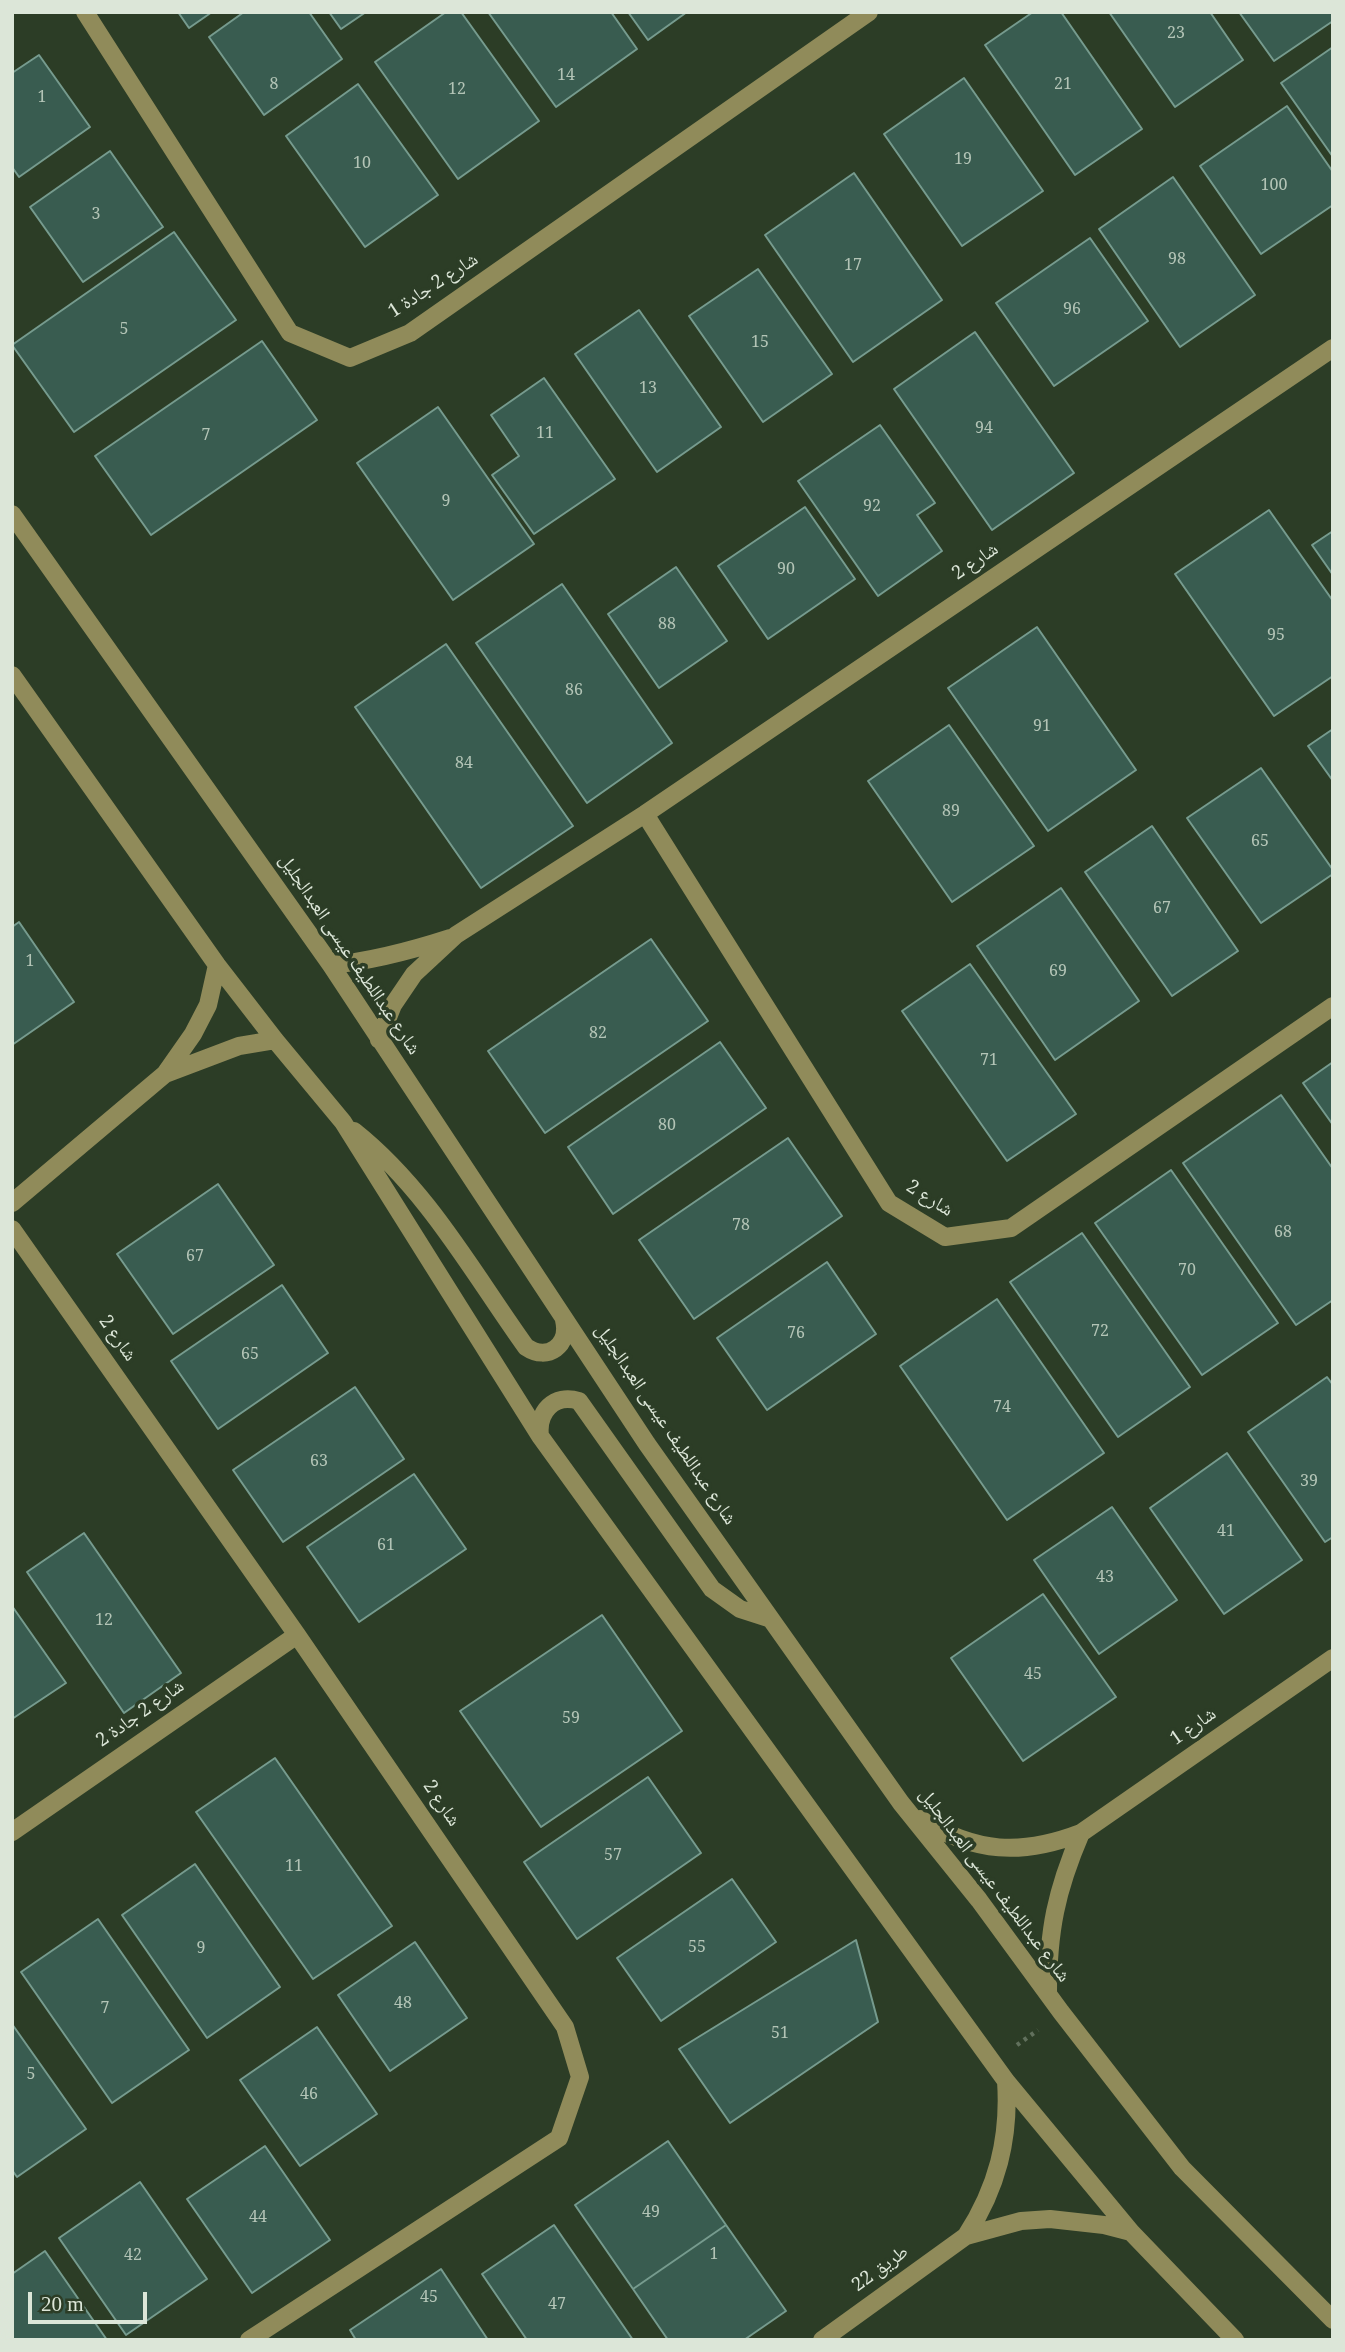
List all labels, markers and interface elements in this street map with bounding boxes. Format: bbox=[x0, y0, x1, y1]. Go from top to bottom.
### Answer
house number: 23 bbox=[1167, 26, 1185, 46]
house number: 14 bbox=[557, 68, 575, 88]
house number: 8 bbox=[270, 77, 278, 97]
house number: 21 bbox=[1054, 77, 1072, 97]
house number: 12 bbox=[448, 82, 466, 102]
house number: 1 bbox=[38, 90, 46, 110]
house number: 19 bbox=[954, 152, 972, 172]
house number: 10 bbox=[353, 156, 371, 176]
house number: 100 bbox=[1261, 178, 1287, 198]
house number: 3 bbox=[92, 207, 100, 227]
street label: شارع 2 جادة 1 bbox=[386, 251, 484, 325]
house number: 98 bbox=[1168, 252, 1186, 272]
house number: 17 bbox=[844, 258, 862, 278]
house number: 96 bbox=[1063, 302, 1081, 322]
house number: 5 bbox=[120, 322, 128, 342]
house number: 15 bbox=[751, 335, 769, 355]
house number: 13 bbox=[639, 381, 657, 401]
house number: 94 bbox=[975, 421, 993, 441]
house number: 11 bbox=[536, 426, 554, 446]
house number: 7 bbox=[202, 428, 210, 448]
house number: 9 bbox=[442, 494, 450, 514]
house number: 92 bbox=[863, 499, 881, 519]
street label: شارع 2 bbox=[950, 540, 1004, 588]
house number: 90 bbox=[777, 562, 795, 582]
house number: 88 bbox=[658, 617, 676, 637]
house number: 95 bbox=[1267, 628, 1285, 648]
house number: 86 bbox=[565, 683, 583, 703]
house number: 91 bbox=[1033, 719, 1051, 739]
house number: 84 bbox=[455, 756, 473, 776]
house number: 89 bbox=[942, 804, 960, 824]
house number: 65 bbox=[1251, 834, 1269, 854]
street label: شارع عبداللطيف عيسى العبدالجليل bbox=[271, 851, 423, 1061]
house number: 67 bbox=[1153, 901, 1171, 921]
house number: 1 bbox=[26, 954, 34, 974]
house number: 69 bbox=[1049, 964, 1067, 984]
house number: 82 bbox=[589, 1026, 607, 1046]
house number: 71 bbox=[980, 1053, 998, 1073]
house number: 80 bbox=[658, 1118, 676, 1138]
street label: شارع 2 bbox=[900, 1178, 956, 1224]
house number: 78 bbox=[732, 1218, 750, 1238]
house number: 68 bbox=[1274, 1225, 1292, 1245]
house number: 67 bbox=[186, 1249, 204, 1269]
house number: 70 bbox=[1178, 1263, 1196, 1283]
street label: شارع 2 bbox=[91, 1313, 139, 1367]
street label: شارع عبداللطيف عيسى العبدالجليل bbox=[587, 1321, 739, 1531]
house number: 72 bbox=[1091, 1324, 1109, 1344]
house number: 76 bbox=[787, 1326, 805, 1346]
house number: 65 bbox=[241, 1347, 259, 1367]
house number: 74 bbox=[993, 1400, 1011, 1420]
house number: 63 bbox=[310, 1454, 328, 1474]
house number: 39 bbox=[1300, 1474, 1318, 1494]
house number: 41 bbox=[1217, 1524, 1235, 1544]
house number: 61 bbox=[377, 1538, 395, 1558]
house number: 43 bbox=[1096, 1570, 1114, 1590]
house number: 12 bbox=[95, 1613, 113, 1633]
house number: 45 bbox=[1024, 1667, 1042, 1687]
street label: شارع 2 جادة 2 bbox=[93, 1677, 191, 1755]
street label: شارع 1 bbox=[1168, 1705, 1222, 1753]
house number: 59 bbox=[562, 1711, 580, 1731]
street label: شارع 2 bbox=[415, 1778, 463, 1832]
street label: شارع عبداللطيف عيسى العبدالجليل bbox=[911, 1785, 1073, 1989]
house number: 57 bbox=[604, 1848, 622, 1868]
house number: 11 bbox=[285, 1859, 303, 1879]
house number: 55 bbox=[688, 1940, 706, 1960]
house number: 9 bbox=[197, 1941, 205, 1961]
house number: 48 bbox=[394, 1996, 412, 2016]
house number: 7 bbox=[101, 2001, 109, 2021]
house number: 51 bbox=[771, 2026, 789, 2046]
house number: 5 bbox=[27, 2067, 35, 2087]
house number: 46 bbox=[300, 2087, 318, 2107]
house number: 49 bbox=[642, 2205, 660, 2225]
house number: 44 bbox=[249, 2210, 267, 2230]
street label: طريق 22 bbox=[849, 2243, 915, 2299]
house number: 1 bbox=[710, 2247, 718, 2267]
house number: 42 bbox=[124, 2248, 142, 2268]
scale bar bbox=[32, 2278, 150, 2322]
house number: 45 bbox=[420, 2290, 438, 2310]
text: 20 m bbox=[41, 2292, 84, 2316]
house number: 47 bbox=[548, 2297, 566, 2317]

